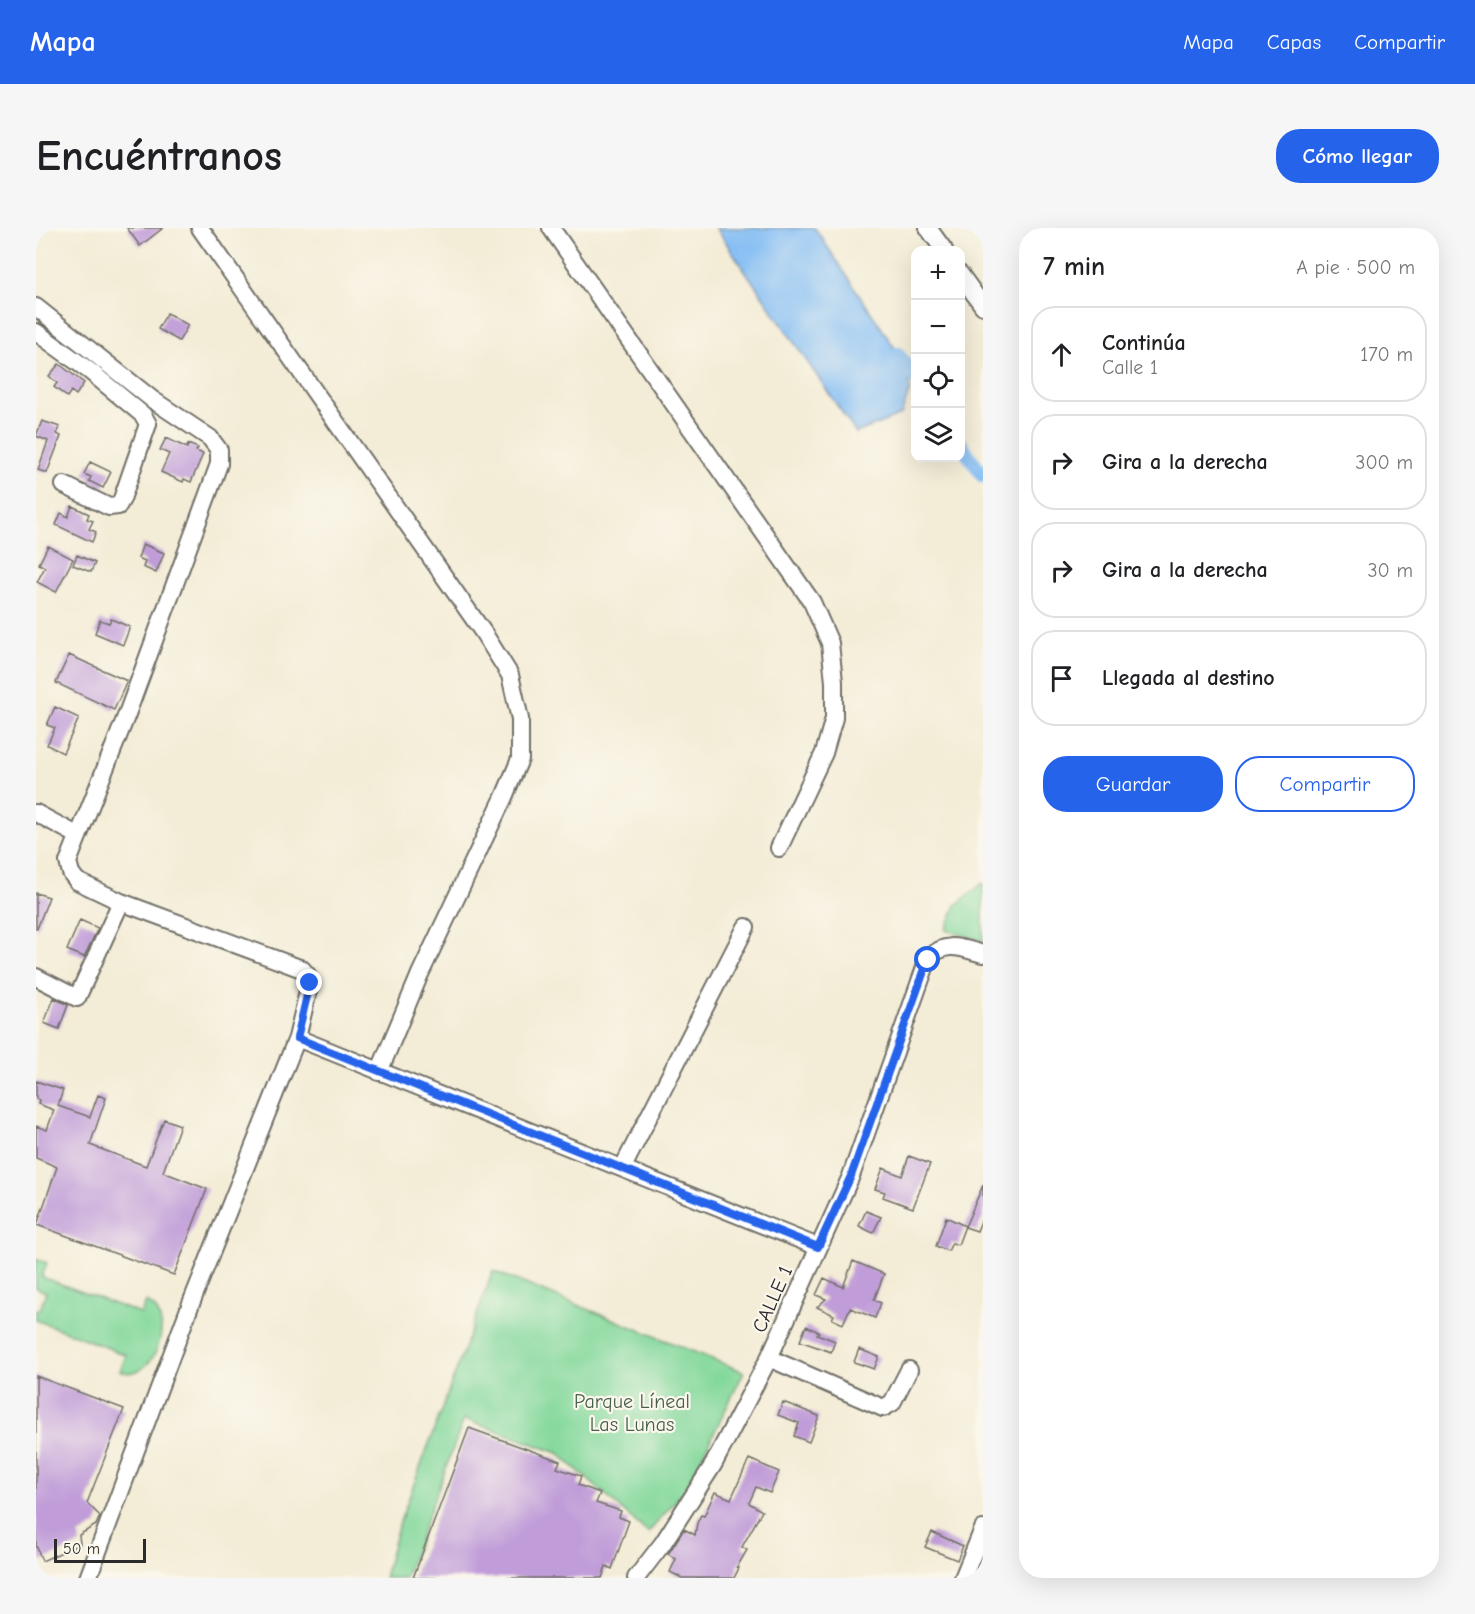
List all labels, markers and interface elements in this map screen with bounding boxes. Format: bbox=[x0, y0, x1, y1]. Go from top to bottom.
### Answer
text: Mapa bbox=[30, 26, 96, 58]
text: Mapa bbox=[1183, 30, 1234, 54]
text: Capas bbox=[1267, 30, 1321, 54]
text: Compartir bbox=[1354, 30, 1445, 54]
button: Cómo llegar bbox=[1276, 129, 1439, 183]
text: Encuéntranos bbox=[36, 132, 282, 181]
map controls bbox=[911, 246, 965, 462]
button: + bbox=[911, 246, 965, 300]
text: 7 min bbox=[1043, 252, 1105, 282]
text: A pie · 500 m bbox=[1296, 256, 1415, 279]
button: − bbox=[911, 300, 965, 354]
text: Continúa bbox=[1102, 330, 1186, 356]
icon: ahead bbox=[1045, 338, 1078, 371]
text: 170 m bbox=[1360, 343, 1413, 366]
button: locate bbox=[911, 354, 965, 408]
text: Calle 1 bbox=[1102, 356, 1158, 379]
button: layers bbox=[911, 408, 965, 462]
icon: right bbox=[1045, 446, 1078, 479]
text: Gira a la derecha bbox=[1102, 449, 1268, 475]
text: 300 m bbox=[1355, 451, 1413, 474]
icon: right bbox=[1045, 554, 1078, 587]
text: Gira a la derecha bbox=[1102, 557, 1268, 583]
text: 30 m bbox=[1367, 559, 1413, 582]
icon: arrive bbox=[1045, 662, 1078, 695]
text: Llegada al destino bbox=[1102, 665, 1275, 691]
button: Guardar bbox=[1043, 756, 1223, 812]
button: Compartir bbox=[1235, 756, 1415, 812]
route start bbox=[914, 946, 940, 972]
route end bbox=[296, 969, 322, 995]
street label: CALLE 1 bbox=[748, 1262, 797, 1336]
park label: Parque Líneal Las Lunas bbox=[574, 1390, 690, 1436]
scale bar bbox=[54, 1536, 146, 1564]
text: 50 m bbox=[63, 1540, 100, 1558]

